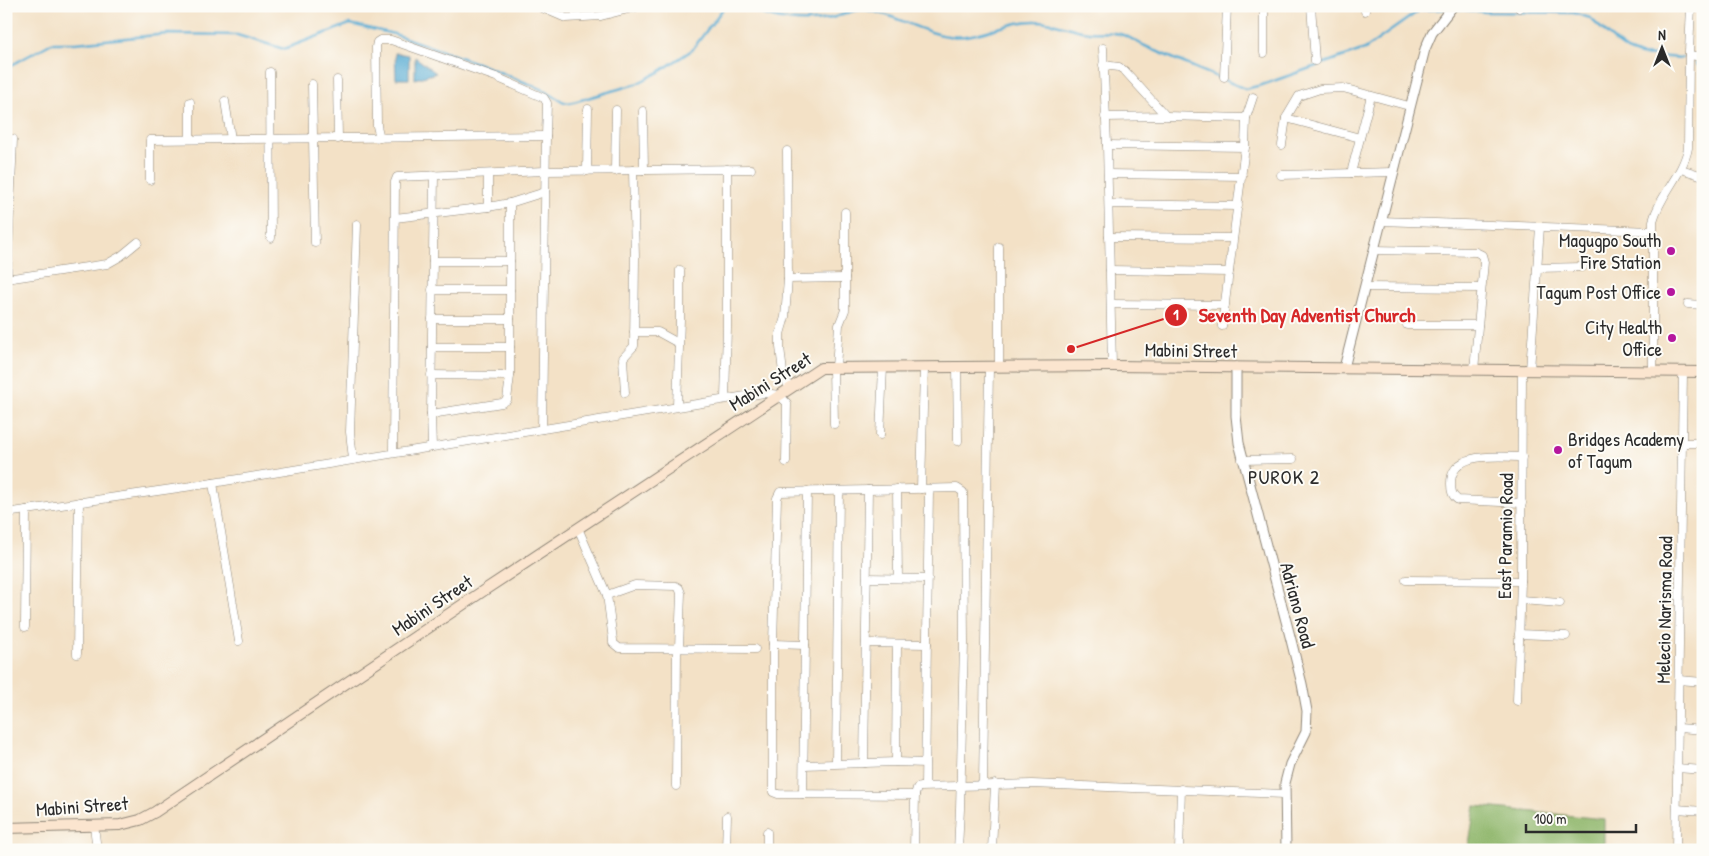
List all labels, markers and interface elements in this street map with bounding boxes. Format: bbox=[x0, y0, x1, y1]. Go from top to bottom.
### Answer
north arrow bbox=[1636, 22, 1686, 72]
text: N bbox=[1658, 25, 1666, 44]
place label: Magugpo South Fire Station bbox=[1559, 227, 1661, 275]
marker: Magugpo South Fire Station bbox=[1665, 245, 1677, 257]
place label: Tagum Post Office bbox=[1537, 279, 1661, 305]
marker: Tagum Post Office bbox=[1665, 286, 1677, 298]
callout: Seventh Day Adventist Church bbox=[1164, 298, 1426, 333]
text: Seventh Day Adventist Church bbox=[1199, 301, 1416, 329]
text: 1 bbox=[1173, 304, 1179, 325]
place label: City Health Office bbox=[1585, 314, 1662, 362]
marker: City Health Office bbox=[1666, 332, 1678, 344]
street label: Mabini Street bbox=[1145, 336, 1238, 364]
street label: Mabini Street bbox=[724, 345, 816, 416]
place label: Bridges Academy of Tagum bbox=[1568, 426, 1684, 474]
marker: Bridges Academy of Tagum bbox=[1552, 444, 1564, 456]
district label: PUROK 2 bbox=[1248, 463, 1320, 490]
street label: East Paramio Road bbox=[1491, 472, 1519, 599]
street label: Melecio Narisma Road bbox=[1650, 535, 1678, 684]
street label: Adriano Road bbox=[1274, 559, 1322, 651]
street label: Mabini Street bbox=[386, 568, 478, 642]
street label: Mabini Street bbox=[35, 790, 129, 822]
scale bar bbox=[1526, 801, 1636, 833]
text: 100 m bbox=[1534, 808, 1567, 829]

